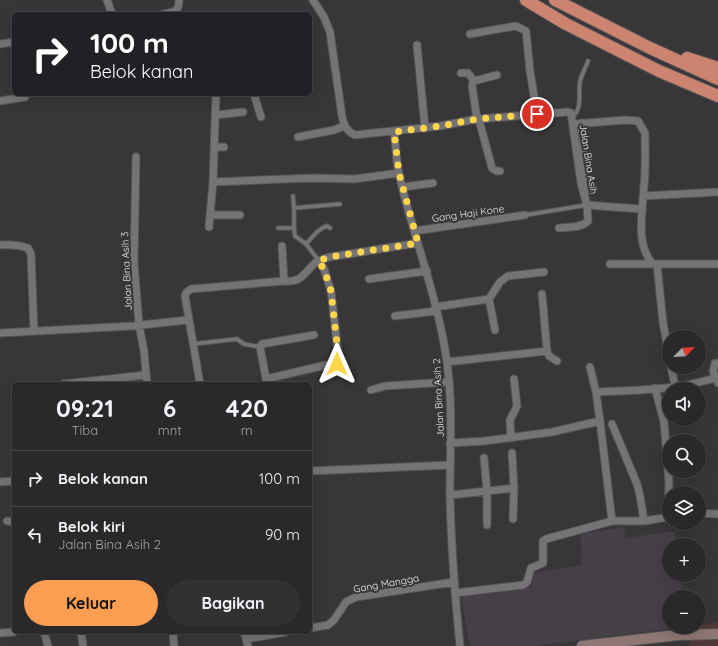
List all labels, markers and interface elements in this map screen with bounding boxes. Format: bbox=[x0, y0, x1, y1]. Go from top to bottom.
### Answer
text: 100 m bbox=[90, 25, 169, 60]
icon: right bbox=[24, 28, 76, 80]
text: Belok kanan bbox=[90, 60, 193, 83]
pin bbox=[520, 97, 554, 131]
icon: arrive bbox=[526, 103, 548, 125]
street label: Jalan Bina Asih bbox=[577, 123, 600, 195]
street label: Gang Haji Kone bbox=[431, 202, 505, 225]
street label: Jalan Bina Asih 3 bbox=[118, 231, 135, 311]
north arrow bbox=[662, 330, 706, 374]
map controls bbox=[662, 330, 706, 634]
position arrow bbox=[316, 343, 358, 385]
street label: Jalan Bina Asih 2 bbox=[430, 358, 447, 438]
button: sound bbox=[662, 382, 706, 426]
text: 09:21 bbox=[56, 393, 114, 423]
text: 6 bbox=[163, 393, 176, 423]
text: 420 bbox=[226, 393, 268, 423]
text: Tiba bbox=[72, 422, 98, 438]
text: mnt bbox=[158, 422, 182, 438]
text: m bbox=[241, 422, 253, 438]
button: search bbox=[662, 434, 706, 478]
icon: right bbox=[24, 468, 46, 490]
text: Belok kanan bbox=[58, 469, 148, 488]
text: 100 m bbox=[259, 469, 300, 488]
button: layers bbox=[662, 486, 706, 530]
text: Belok kiri bbox=[58, 517, 125, 536]
icon: left bbox=[24, 524, 46, 546]
text: 90 m bbox=[265, 525, 300, 544]
text: Jalan Bina Asih 2 bbox=[58, 536, 161, 552]
button: + bbox=[662, 538, 706, 582]
street label: Gang Mangga bbox=[352, 571, 420, 596]
button: Keluar bbox=[24, 580, 158, 626]
button: Bagikan bbox=[166, 580, 300, 626]
button: − bbox=[662, 590, 706, 634]

